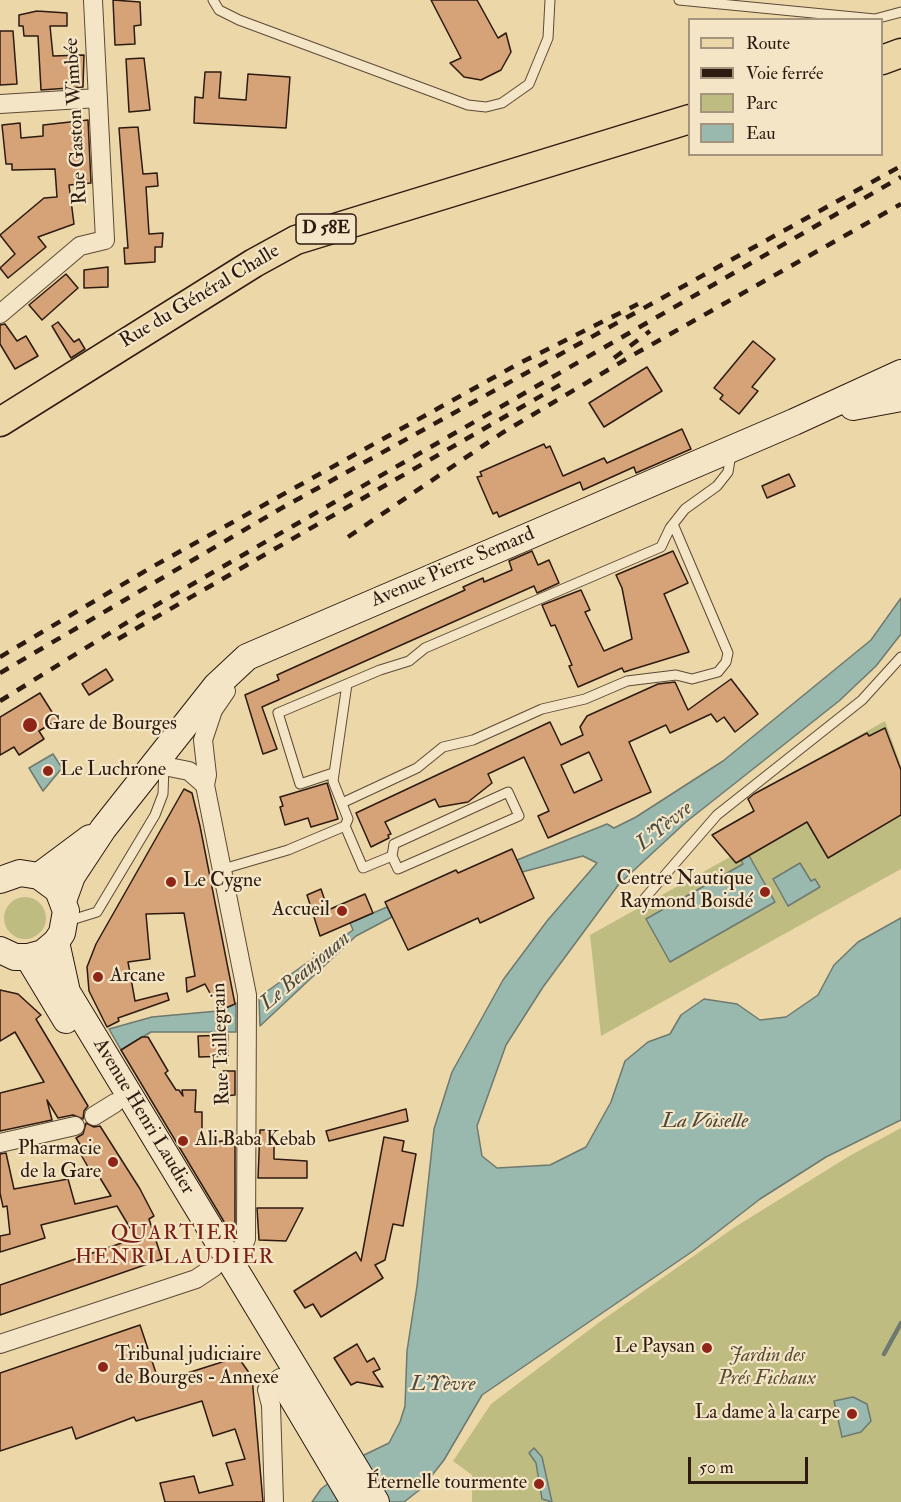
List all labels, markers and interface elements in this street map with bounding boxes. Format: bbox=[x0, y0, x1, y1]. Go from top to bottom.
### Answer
legend bbox=[688, 18, 883, 156]
text: Route bbox=[746, 32, 790, 55]
street label: Rue Gaston Wimbée bbox=[61, 37, 93, 205]
text: Voie ferrée bbox=[746, 62, 824, 85]
text: Parc bbox=[746, 92, 777, 115]
text: Eau bbox=[746, 122, 776, 145]
road number: D 58E bbox=[296, 214, 356, 244]
street label: Rue du Général Challe bbox=[116, 240, 284, 354]
street label: Avenue Pierre Semard bbox=[368, 523, 538, 613]
place label: Gare de Bourges bbox=[44, 713, 177, 737]
marker: Gare de Bourges bbox=[21, 716, 39, 734]
place label: Le Luchrone bbox=[60, 759, 166, 783]
marker: Le Luchrone bbox=[41, 764, 55, 778]
water label: L'Yèvre bbox=[632, 797, 698, 857]
place label: Centre Nautique Raymond Boisdé bbox=[617, 868, 753, 915]
place label: Le Cygne bbox=[183, 870, 262, 894]
marker: Le Cygne bbox=[164, 875, 178, 889]
marker: Centre Nautique Raymond Boisdé bbox=[758, 885, 772, 899]
place label: Accueil bbox=[272, 899, 330, 923]
marker: Accueil bbox=[335, 904, 349, 918]
water label: Le Beaujouan bbox=[256, 927, 356, 1017]
place label: Arcane bbox=[110, 965, 165, 989]
marker: Arcane bbox=[91, 970, 105, 984]
street label: Rue Taillegrain bbox=[208, 982, 236, 1106]
street label: Avenue Henri Laudier bbox=[87, 1035, 199, 1199]
water label: La Voiselle bbox=[662, 1109, 748, 1135]
place label: Ali Baba Kebab bbox=[195, 1129, 316, 1153]
marker: Ali Baba Kebab bbox=[176, 1134, 190, 1148]
place label: Pharmacie de la Gare bbox=[18, 1138, 101, 1185]
marker: Pharmacie de la Gare bbox=[106, 1155, 120, 1169]
district label: QUARTIER HENRI LAUDIER bbox=[75, 1221, 275, 1271]
place label: Le Paysan bbox=[615, 1336, 695, 1360]
marker: Le Paysan bbox=[700, 1341, 714, 1355]
place label: Tribunal judiciaire de Bourges - Annexe bbox=[115, 1344, 279, 1391]
park label: Jardin des Prés Fichaux bbox=[718, 1345, 816, 1392]
marker: Tribunal judiciaire de Bourges - Annexe bbox=[96, 1360, 110, 1374]
water label: L'Yèvre bbox=[411, 1372, 475, 1398]
place label: La dame à la carpe bbox=[695, 1402, 840, 1426]
marker: La dame à la carpe bbox=[845, 1407, 859, 1421]
scale bar bbox=[691, 1445, 811, 1483]
text: 50 m bbox=[699, 1456, 734, 1479]
place label: Éternelle tourmente bbox=[366, 1472, 527, 1496]
marker: Éternelle tourmente bbox=[532, 1477, 546, 1491]

